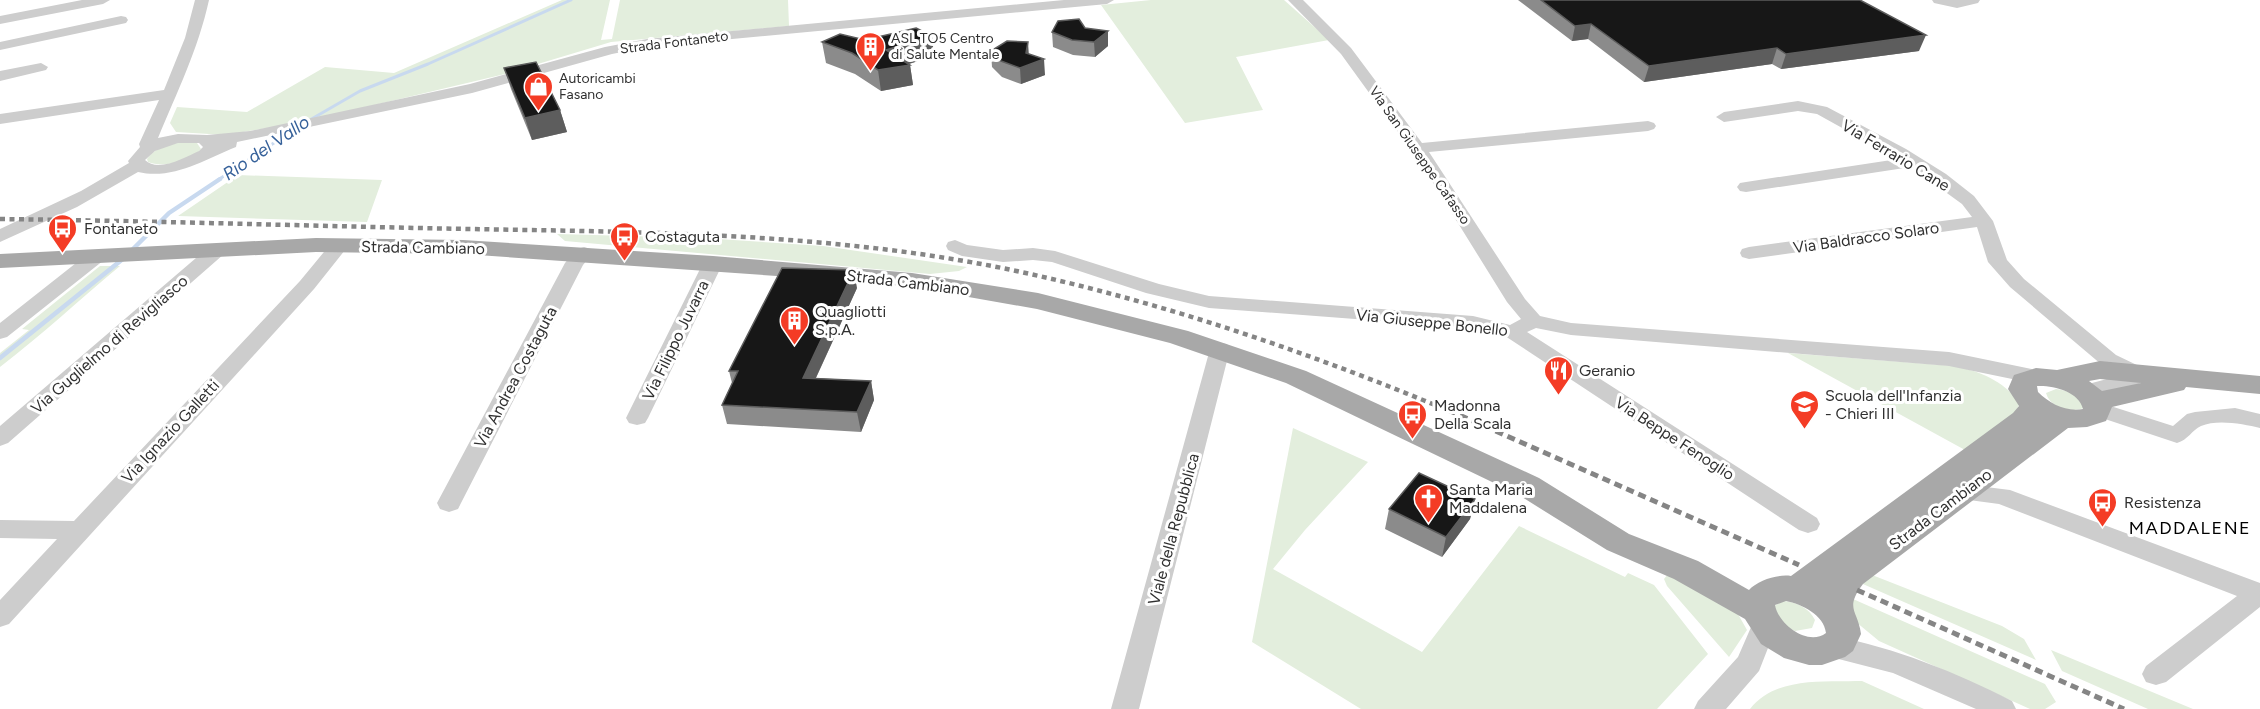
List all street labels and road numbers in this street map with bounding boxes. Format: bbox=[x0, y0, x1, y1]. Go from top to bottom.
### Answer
street label: Strada Fontaneto bbox=[619, 27, 729, 58]
street label: Via San Giuseppe Cafasso bbox=[1365, 83, 1474, 228]
street label: Via Ferrario Cane bbox=[1838, 116, 1954, 195]
street label: Via Baldracco Solaro bbox=[1792, 218, 1940, 257]
street label: Strada Cambiano bbox=[361, 237, 485, 258]
street label: Strada Cambiano bbox=[845, 266, 970, 299]
street label: Via Guglielmo di Revigliasco bbox=[27, 271, 192, 418]
street label: Via Filippo Juvarra bbox=[638, 277, 713, 403]
street label: Via Andrea Costaguta bbox=[470, 303, 561, 451]
street label: Via Giuseppe Bonello bbox=[1355, 305, 1509, 340]
street label: Via Ignazio Galletti bbox=[118, 376, 223, 487]
street label: Via Beppe Fenoglio bbox=[1611, 393, 1738, 484]
street label: Viale della Repubblica bbox=[1144, 451, 1203, 607]
street label: Strada Cambiano bbox=[1885, 465, 1995, 554]

